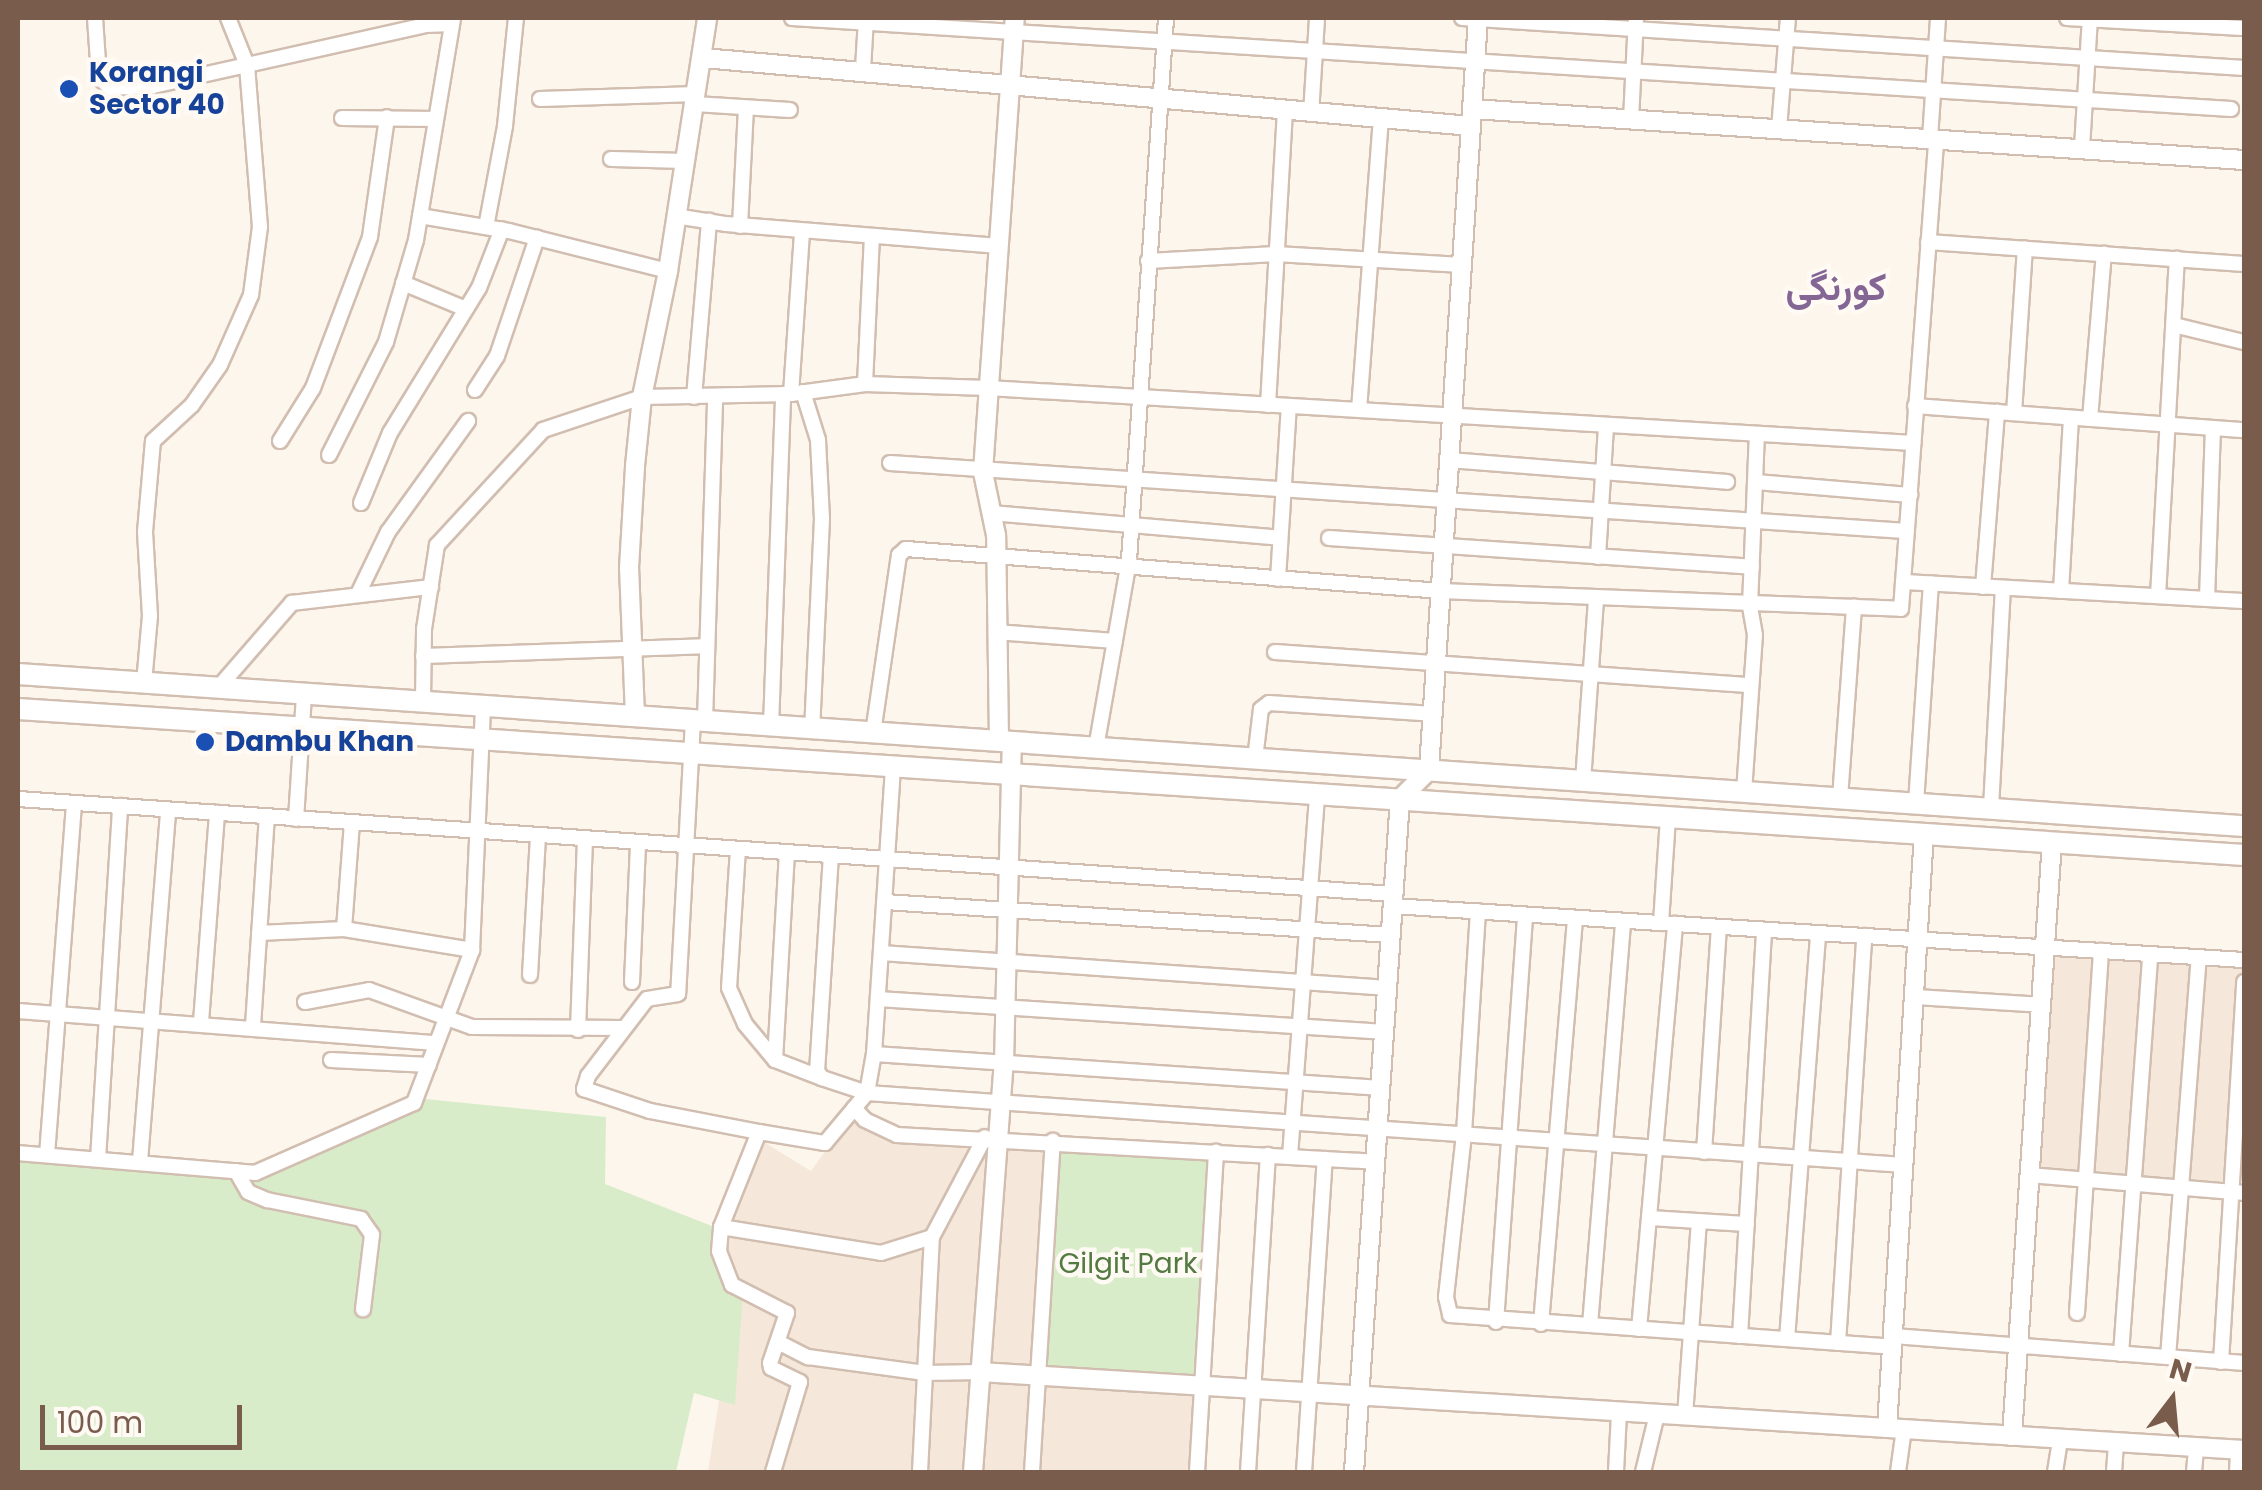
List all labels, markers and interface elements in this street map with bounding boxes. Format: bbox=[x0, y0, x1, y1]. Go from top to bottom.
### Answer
place label: Korangi Sector 40 bbox=[89, 56, 225, 122]
marker: Korangi Sector 40 bbox=[58, 78, 80, 100]
district label: کورنگی bbox=[1785, 264, 1887, 310]
place label: Dambu Khan bbox=[225, 725, 414, 759]
marker: Dambu Khan bbox=[194, 731, 216, 753]
park label: Gilgit Park bbox=[1058, 1247, 1198, 1281]
text: N bbox=[2165, 1349, 2196, 1392]
north arrow bbox=[2122, 1350, 2222, 1450]
scale bar bbox=[45, 1385, 248, 1447]
text: 100 m bbox=[57, 1401, 143, 1444]

